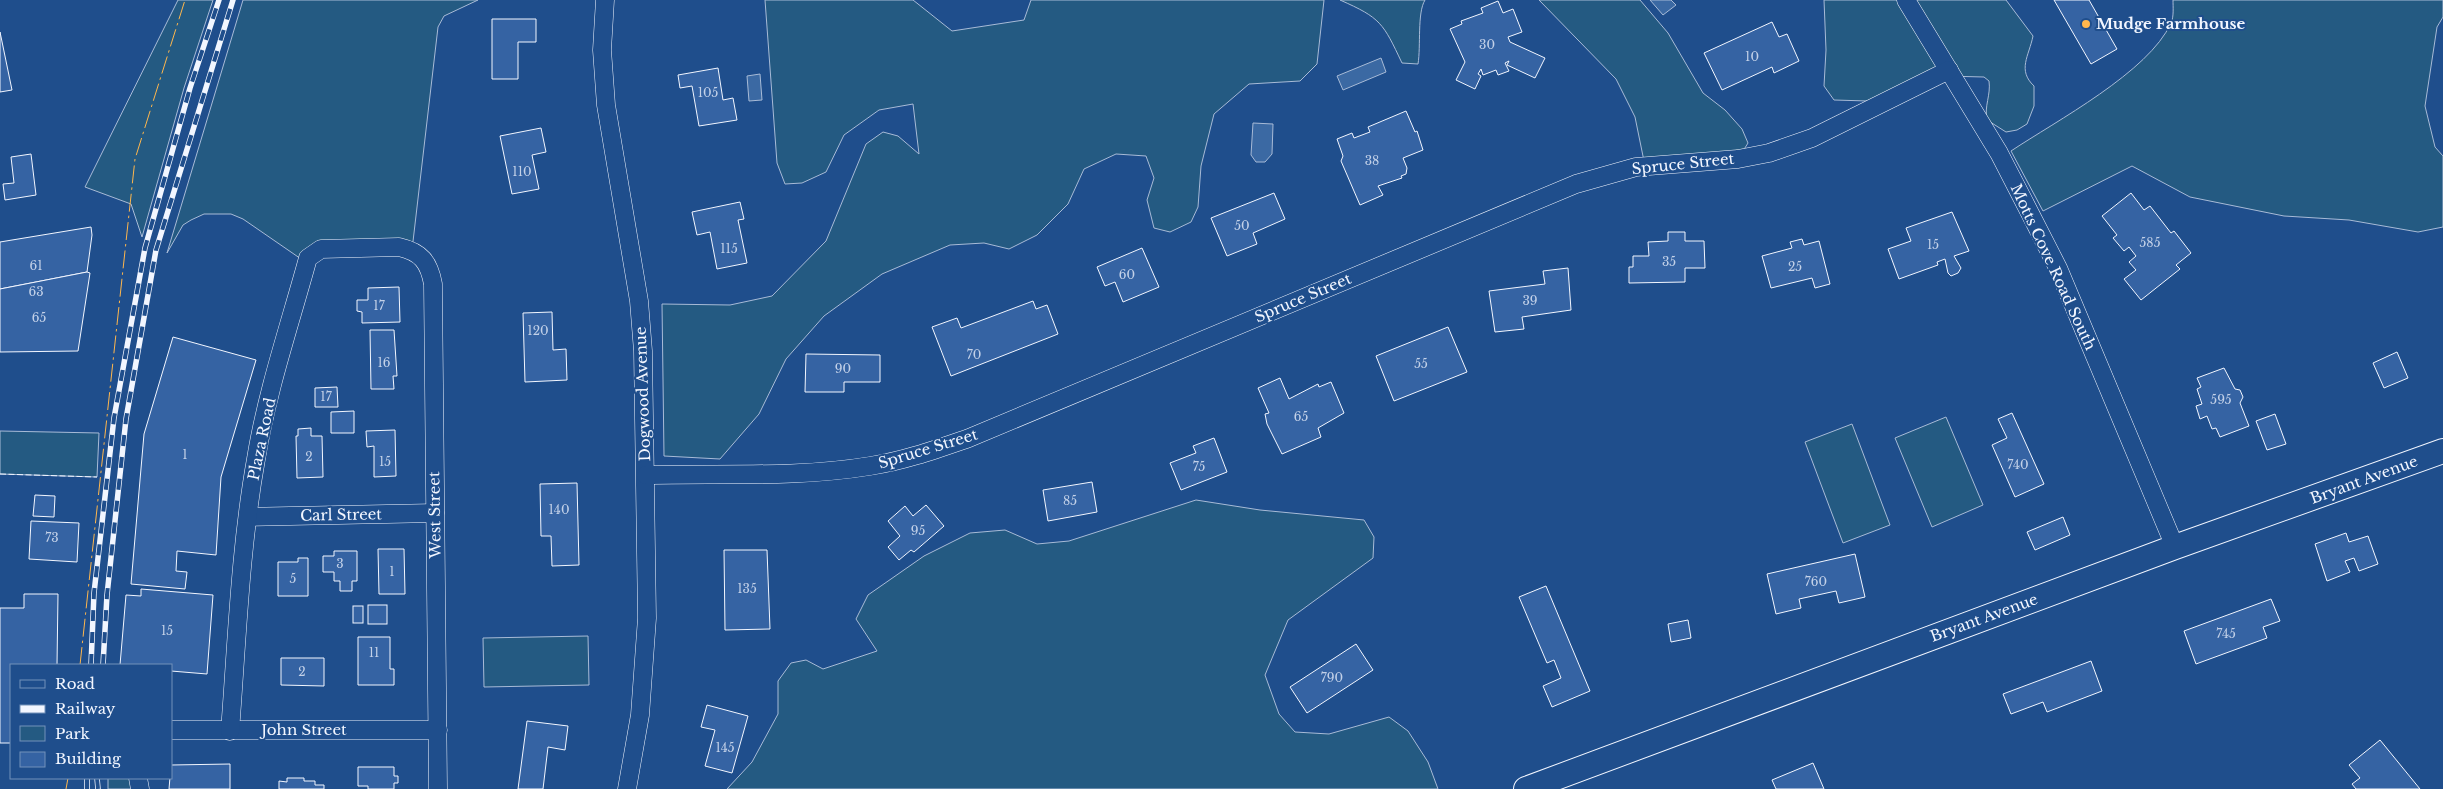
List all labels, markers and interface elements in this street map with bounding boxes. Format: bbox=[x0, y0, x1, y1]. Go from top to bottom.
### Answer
place label: Mudge Farmhouse bbox=[2096, 14, 2246, 33]
marker: Mudge Farmhouse bbox=[2080, 18, 2092, 30]
house number: 30 bbox=[1479, 37, 1495, 52]
house number: 10 bbox=[1745, 49, 1759, 64]
house number: 105 bbox=[698, 85, 719, 100]
street label: Spruce Street bbox=[1631, 149, 1736, 178]
house number: 38 bbox=[1365, 153, 1379, 168]
house number: 110 bbox=[512, 164, 532, 179]
street label: Motts Cove Road South bbox=[2007, 181, 2100, 353]
house number: 50 bbox=[1234, 218, 1250, 233]
house number: 585 bbox=[2140, 235, 2161, 250]
house number: 15 bbox=[1927, 237, 1939, 252]
house number: 115 bbox=[720, 241, 738, 256]
house number: 35 bbox=[1662, 254, 1676, 269]
house number: 61 bbox=[29, 258, 43, 273]
house number: 25 bbox=[1788, 259, 1802, 274]
house number: 60 bbox=[1119, 267, 1135, 282]
street label: Spruce Street bbox=[1252, 269, 1354, 326]
house number: 63 bbox=[28, 284, 44, 299]
house number: 39 bbox=[1522, 293, 1538, 308]
house number: 17 bbox=[373, 298, 386, 313]
house number: 65 bbox=[32, 310, 46, 325]
house number: 120 bbox=[527, 323, 549, 338]
street label: Dogwood Avenue bbox=[631, 326, 654, 462]
house number: 70 bbox=[967, 347, 981, 362]
house number: 16 bbox=[377, 355, 391, 370]
house number: 55 bbox=[1414, 356, 1428, 371]
house number: 90 bbox=[835, 361, 851, 376]
house number: 17 bbox=[320, 389, 333, 404]
house number: 595 bbox=[2210, 392, 2232, 407]
street label: Plaza Road bbox=[243, 396, 280, 482]
house number: 65 bbox=[1294, 409, 1308, 424]
street label: Spruce Street bbox=[876, 424, 980, 473]
house number: 1 bbox=[182, 447, 188, 462]
house number: 2 bbox=[305, 449, 313, 464]
street label: Bryant Avenue bbox=[2307, 451, 2420, 508]
house number: 15 bbox=[379, 454, 391, 469]
house number: 740 bbox=[2007, 457, 2029, 472]
house number: 75 bbox=[1193, 459, 1206, 474]
street label: West Street bbox=[424, 471, 445, 560]
house number: 85 bbox=[1063, 493, 1077, 508]
house number: 140 bbox=[549, 502, 569, 517]
street label: Carl Street bbox=[300, 504, 382, 525]
house number: 95 bbox=[911, 523, 925, 538]
house number: 73 bbox=[45, 530, 59, 545]
house number: 3 bbox=[336, 556, 344, 571]
house number: 1 bbox=[389, 564, 395, 579]
house number: 5 bbox=[290, 571, 297, 586]
house number: 760 bbox=[1805, 574, 1827, 589]
house number: 135 bbox=[737, 581, 757, 596]
street label: Bryant Avenue bbox=[1927, 589, 2040, 646]
house number: 15 bbox=[161, 623, 173, 638]
house number: 745 bbox=[2216, 626, 2236, 641]
house number: 11 bbox=[369, 645, 379, 660]
legend bbox=[10, 664, 172, 779]
house number: 2 bbox=[298, 664, 306, 679]
house number: 790 bbox=[1321, 670, 1343, 685]
text: Road bbox=[55, 674, 95, 693]
text: Railway bbox=[55, 699, 116, 718]
street label: John Street bbox=[259, 720, 347, 739]
text: Park bbox=[55, 724, 91, 743]
house number: 145 bbox=[715, 740, 735, 755]
text: Building bbox=[55, 749, 122, 768]

